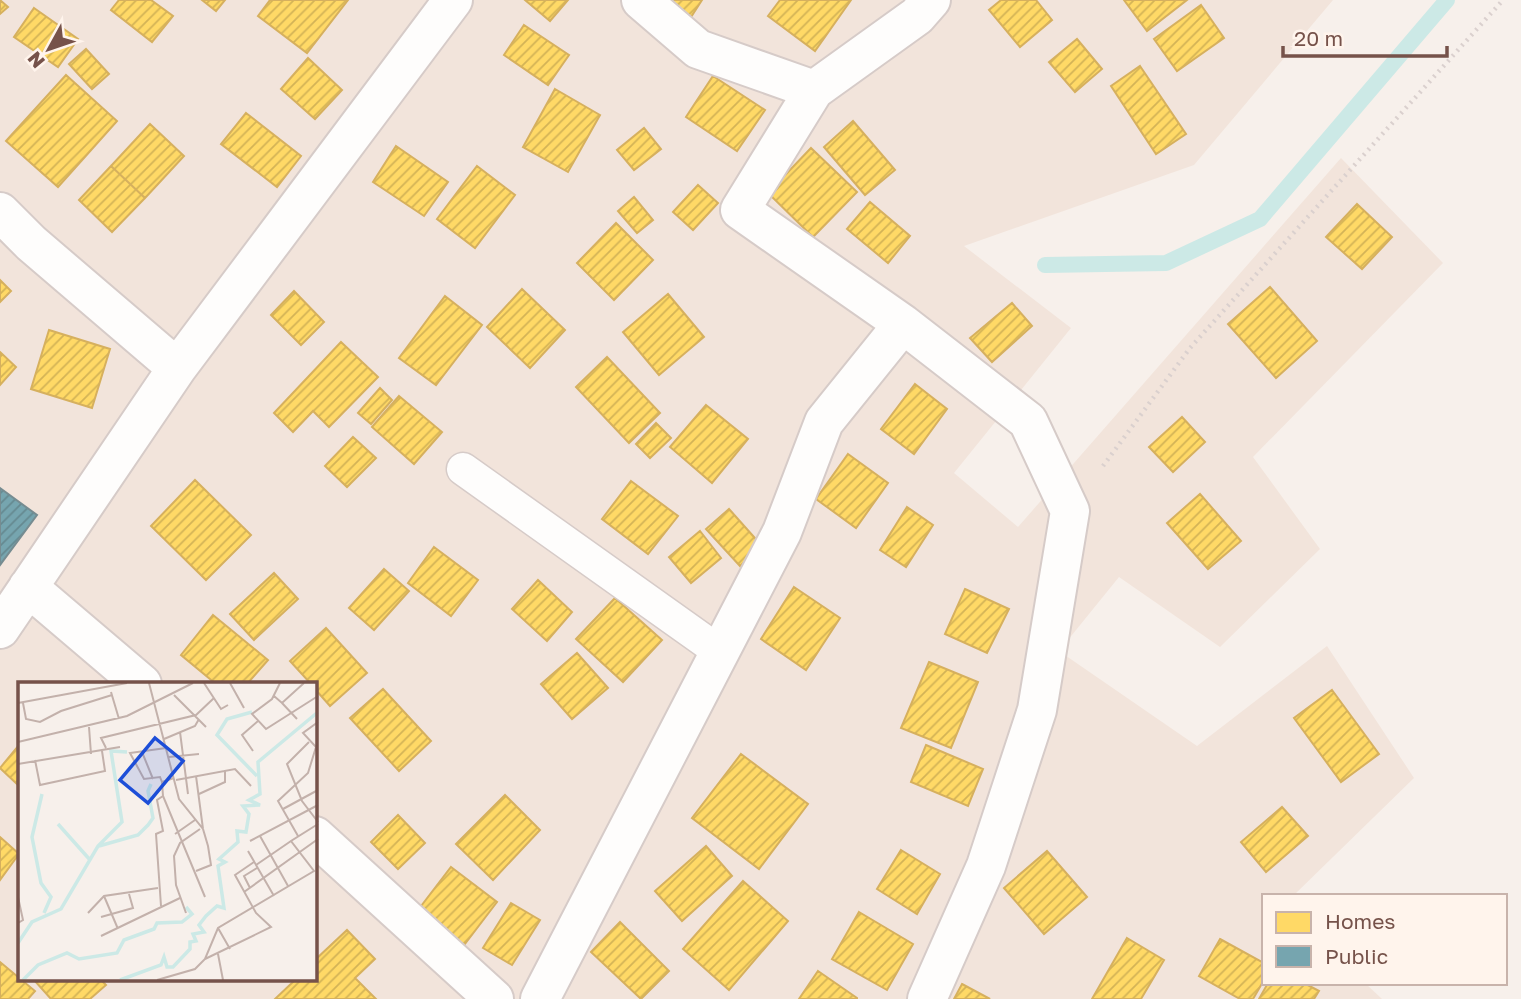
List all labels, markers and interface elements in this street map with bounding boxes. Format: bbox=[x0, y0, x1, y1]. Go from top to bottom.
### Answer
north arrow bbox=[14, 14, 84, 84]
scale bar bbox=[1283, 14, 1448, 58]
text: 20 m bbox=[1294, 25, 1343, 51]
text: N bbox=[22, 47, 49, 73]
inset map bbox=[18, 682, 317, 982]
legend bbox=[1262, 894, 1507, 985]
text: Homes bbox=[1325, 908, 1395, 934]
text: Public bbox=[1325, 943, 1388, 969]

